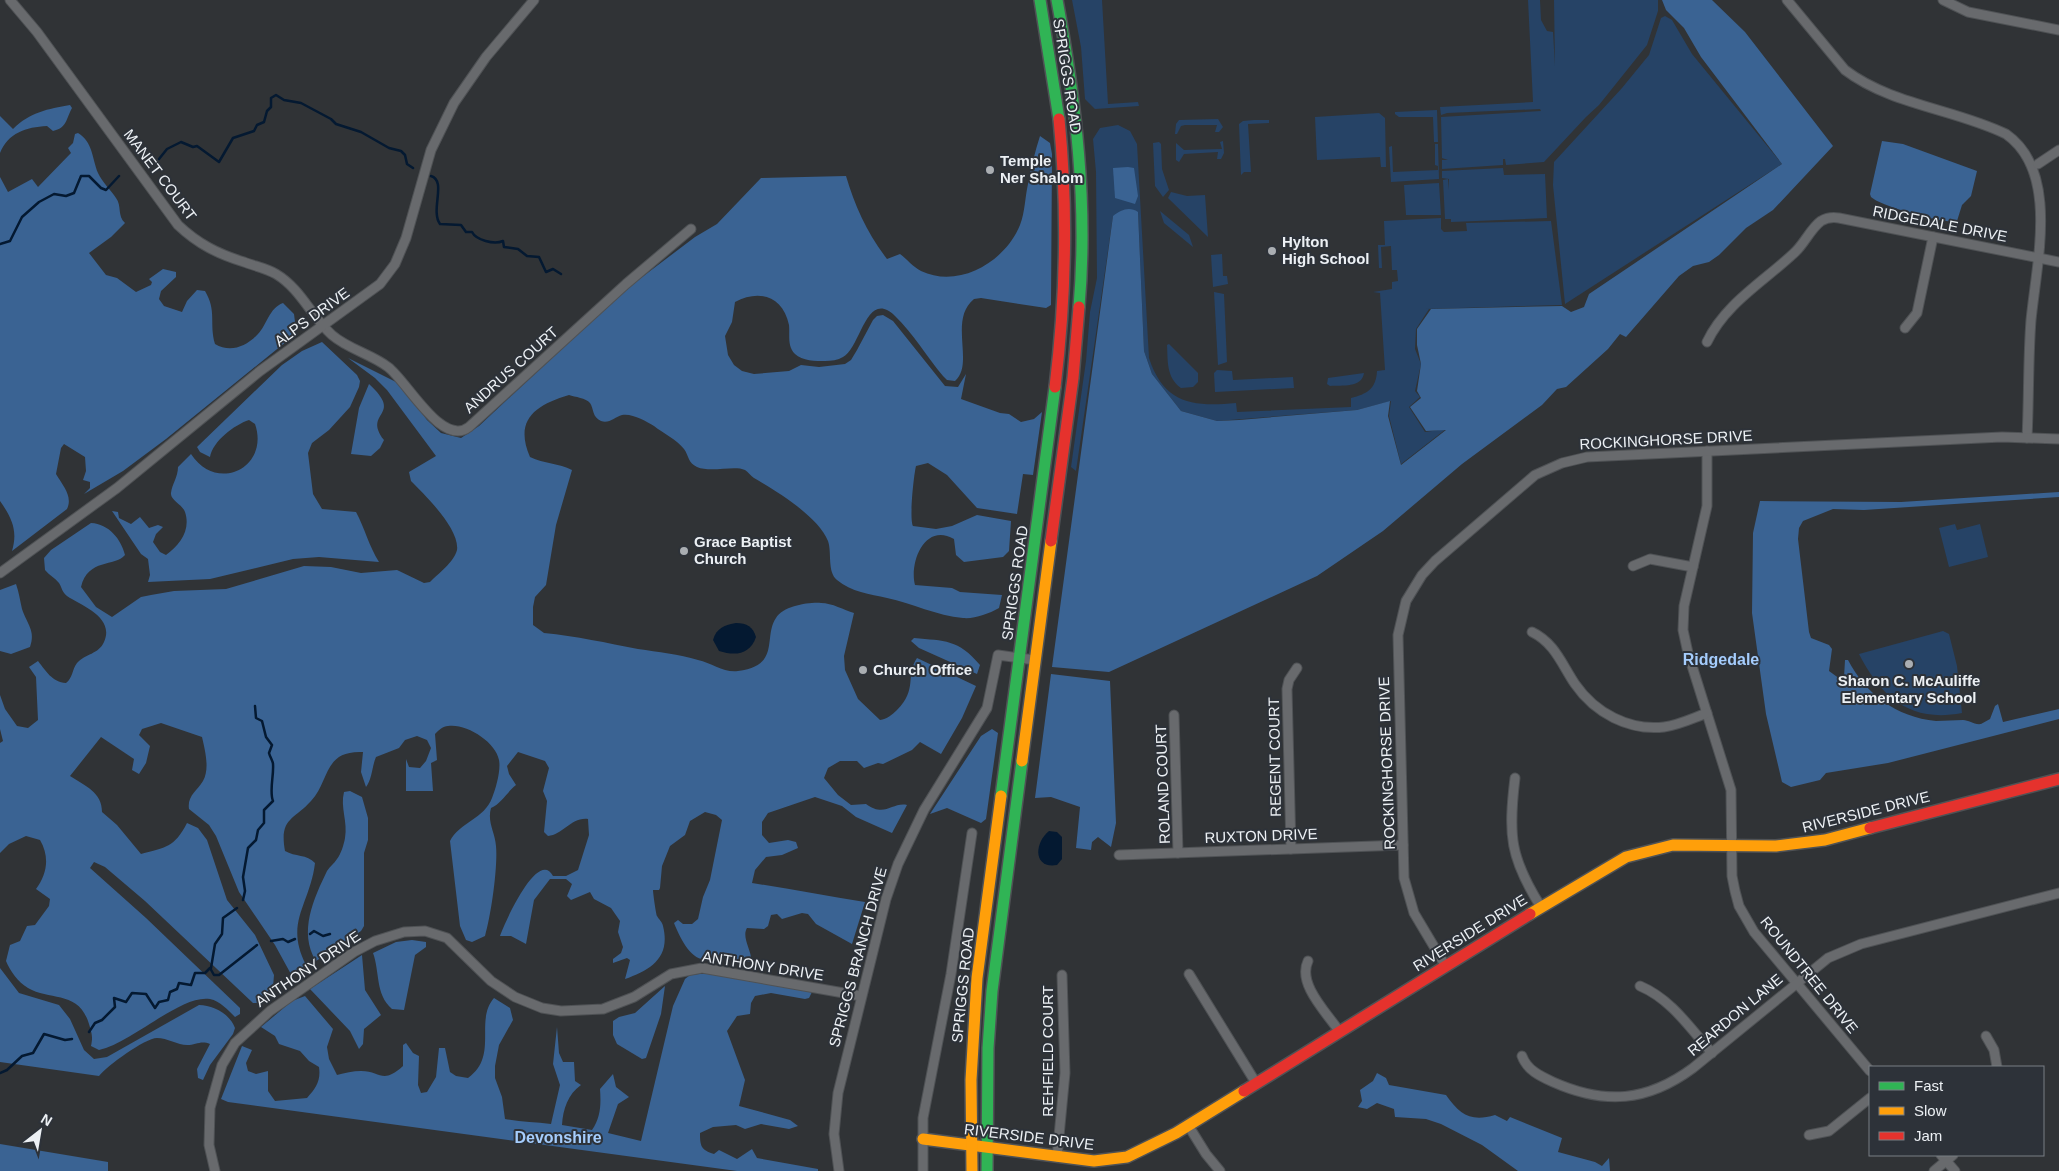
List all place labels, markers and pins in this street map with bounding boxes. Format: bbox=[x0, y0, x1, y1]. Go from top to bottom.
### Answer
place label: Temple Ner Shalom bbox=[1000, 152, 1083, 186]
marker: Temple Ner Shalom bbox=[984, 164, 996, 176]
place label: Hylton High School bbox=[1282, 233, 1370, 267]
marker: Hylton High School bbox=[1266, 245, 1278, 257]
place label: Grace Baptist Church bbox=[694, 533, 792, 567]
marker: Grace Baptist Church bbox=[678, 545, 690, 557]
marker: Sharon C. McAuliffe Elementary School bbox=[1903, 658, 1915, 670]
place label: Church Office bbox=[873, 661, 972, 678]
marker: Church Office bbox=[857, 664, 869, 676]
place label: Sharon C. McAuliffe Elementary School bbox=[1838, 672, 1980, 706]

